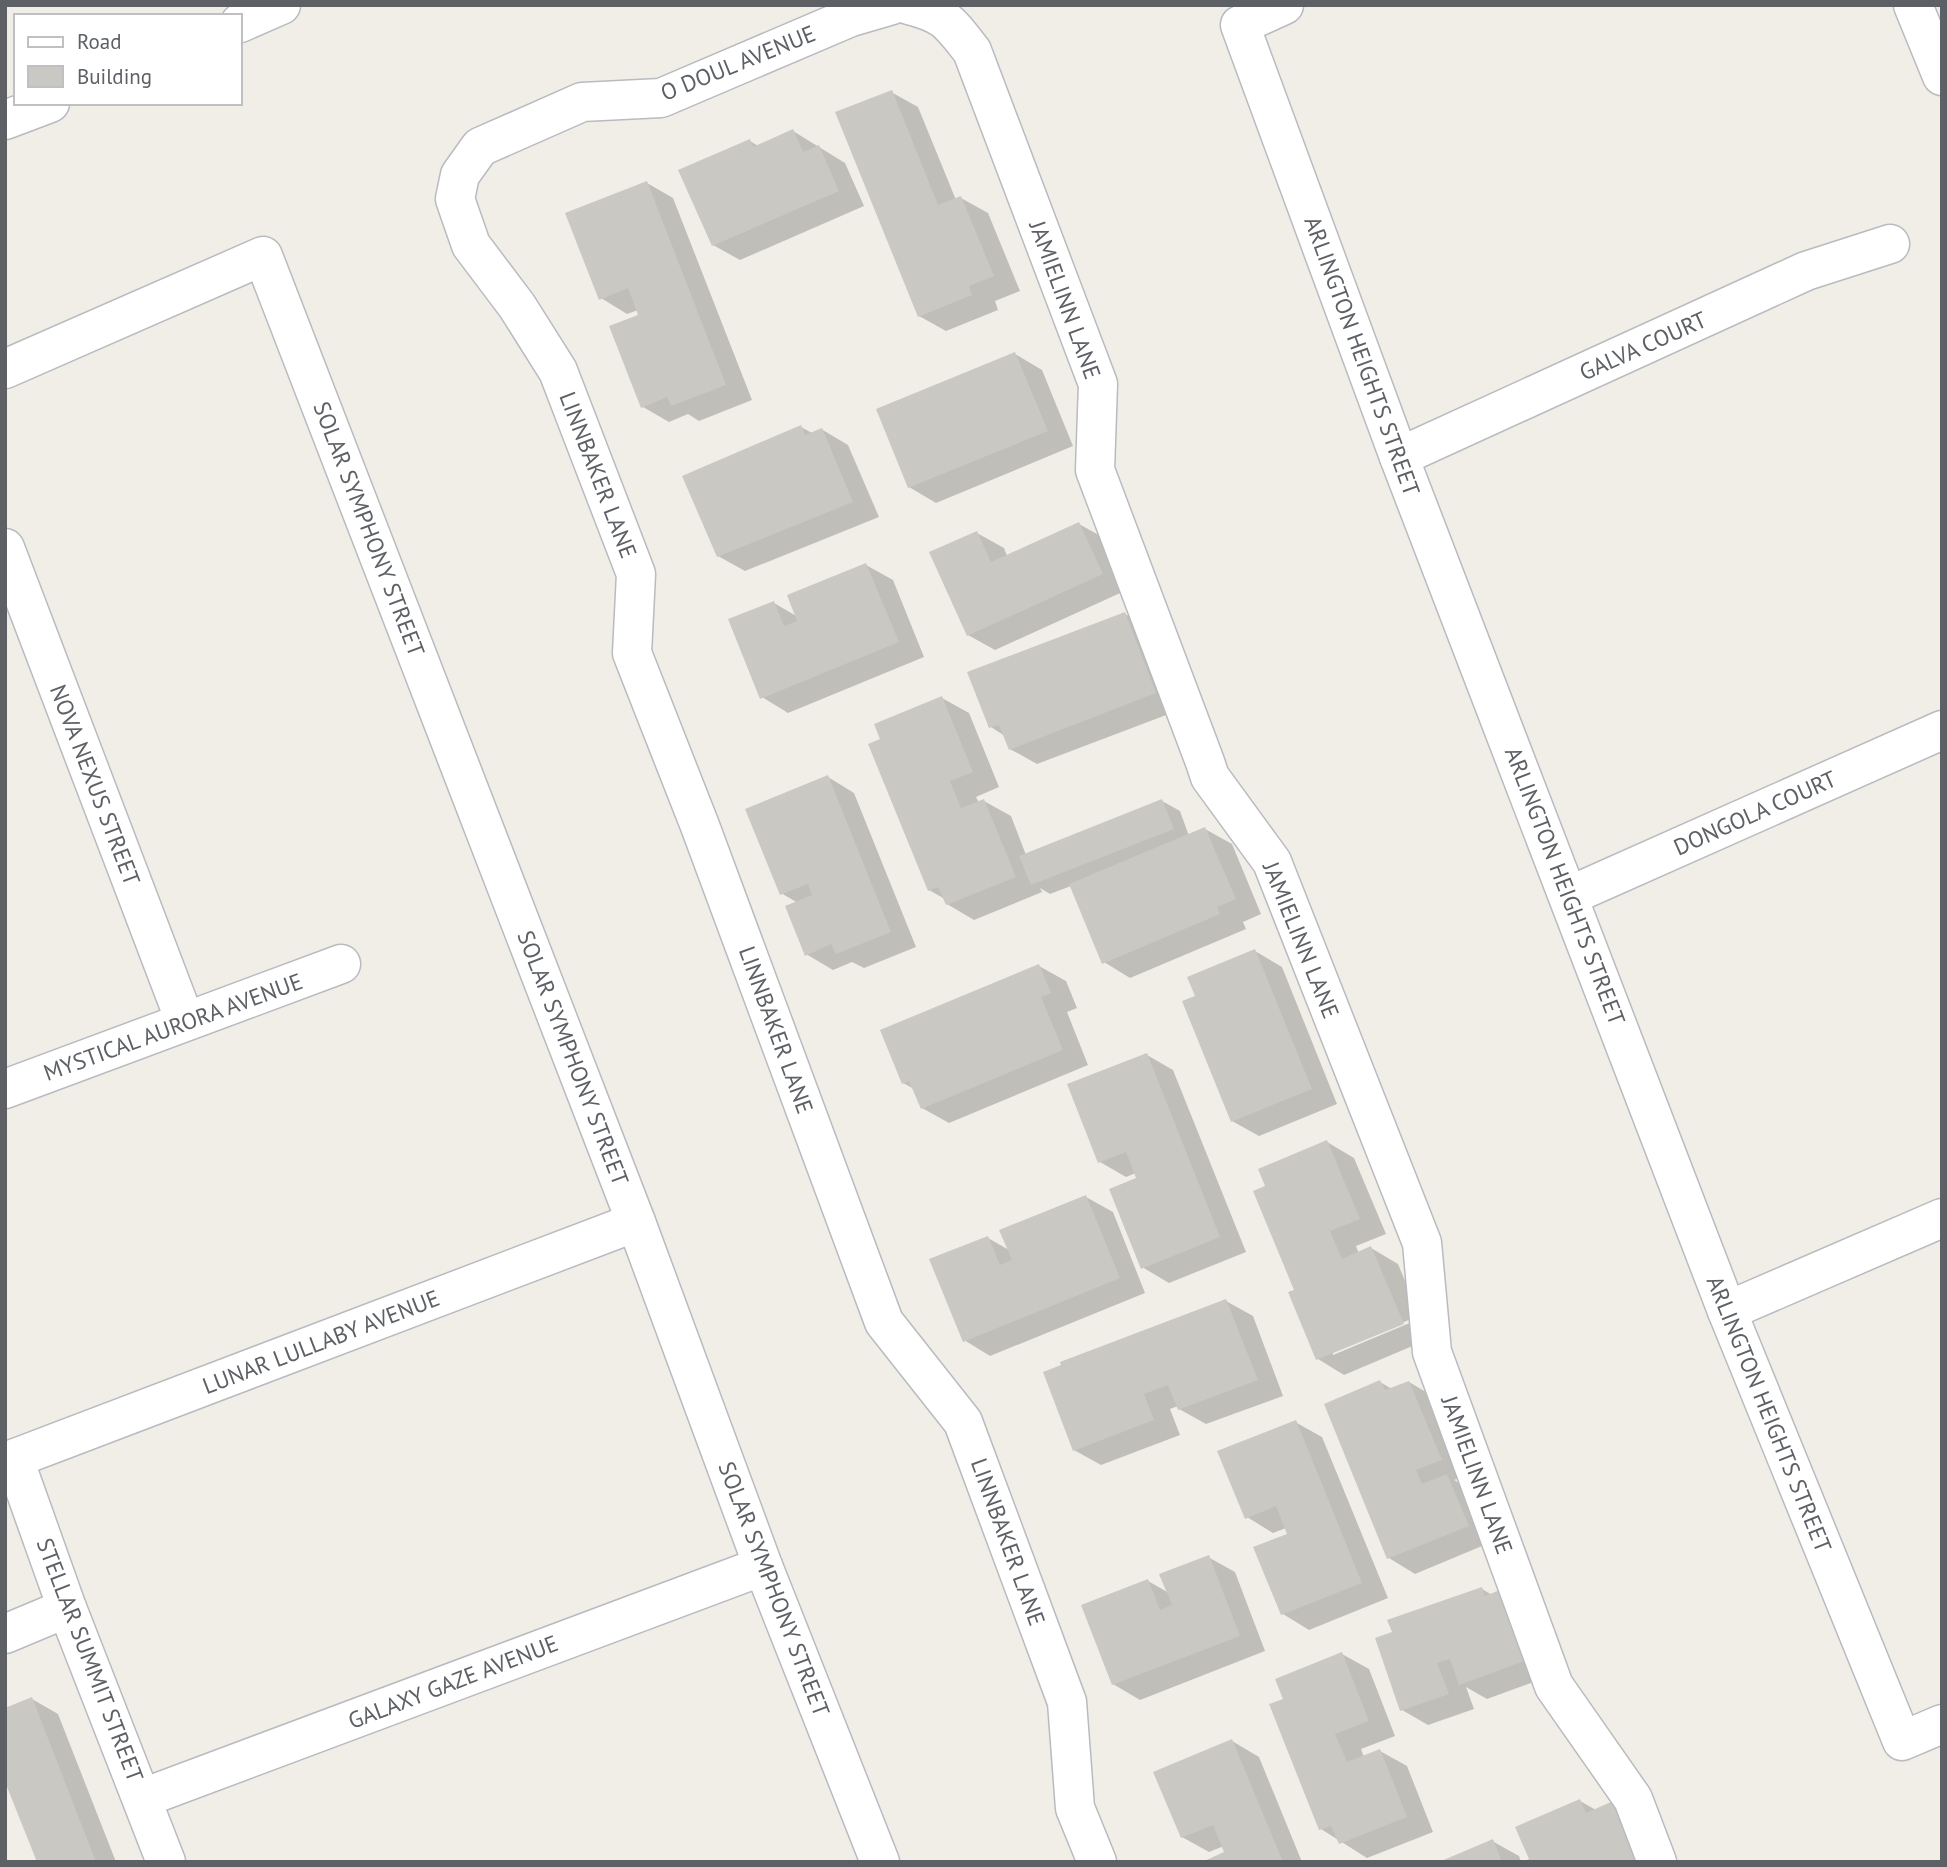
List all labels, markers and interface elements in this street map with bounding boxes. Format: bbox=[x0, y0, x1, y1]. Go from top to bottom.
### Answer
legend bbox=[14, 14, 242, 105]
street label: O DOUL AVENUE bbox=[656, 18, 820, 107]
text: Road bbox=[77, 28, 121, 55]
text: Building bbox=[77, 63, 152, 90]
street label: ARLINGTON HEIGHTS STREET bbox=[1298, 212, 1427, 500]
street label: JAMIELINN LANE bbox=[1023, 216, 1108, 383]
street label: GALVA COURT bbox=[1575, 305, 1711, 386]
street label: LINNBAKER LANE bbox=[553, 388, 644, 562]
street label: SOLAR SYMPHONY STREET bbox=[307, 397, 432, 660]
street label: NOVA NEXUS STREET bbox=[44, 680, 147, 890]
street label: ARLINGTON HEIGHTS STREET bbox=[1499, 743, 1632, 1029]
street label: DONGOLA COURT bbox=[1669, 764, 1841, 861]
street label: JAMIELINN LANE bbox=[1256, 856, 1346, 1022]
street label: SOLAR SYMPHONY STREET bbox=[511, 926, 636, 1189]
street label: LINNBAKER LANE bbox=[733, 942, 820, 1117]
street label: MYSTICAL AURORA AVENUE bbox=[39, 966, 306, 1087]
street label: ARLINGTON HEIGHTS STREET bbox=[1701, 1271, 1838, 1556]
street label: LUNAR LULLABY AVENUE bbox=[198, 1283, 443, 1400]
street label: JAMIELINN LANE bbox=[1435, 1391, 1520, 1558]
street label: LINNBAKER LANE bbox=[965, 1454, 1052, 1629]
street label: SOLAR SYMPHONY STREET bbox=[712, 1457, 837, 1720]
street label: STELLAR SUMMIT STREET bbox=[31, 1534, 150, 1786]
street label: GALAXY GAZE AVENUE bbox=[344, 1628, 562, 1735]

